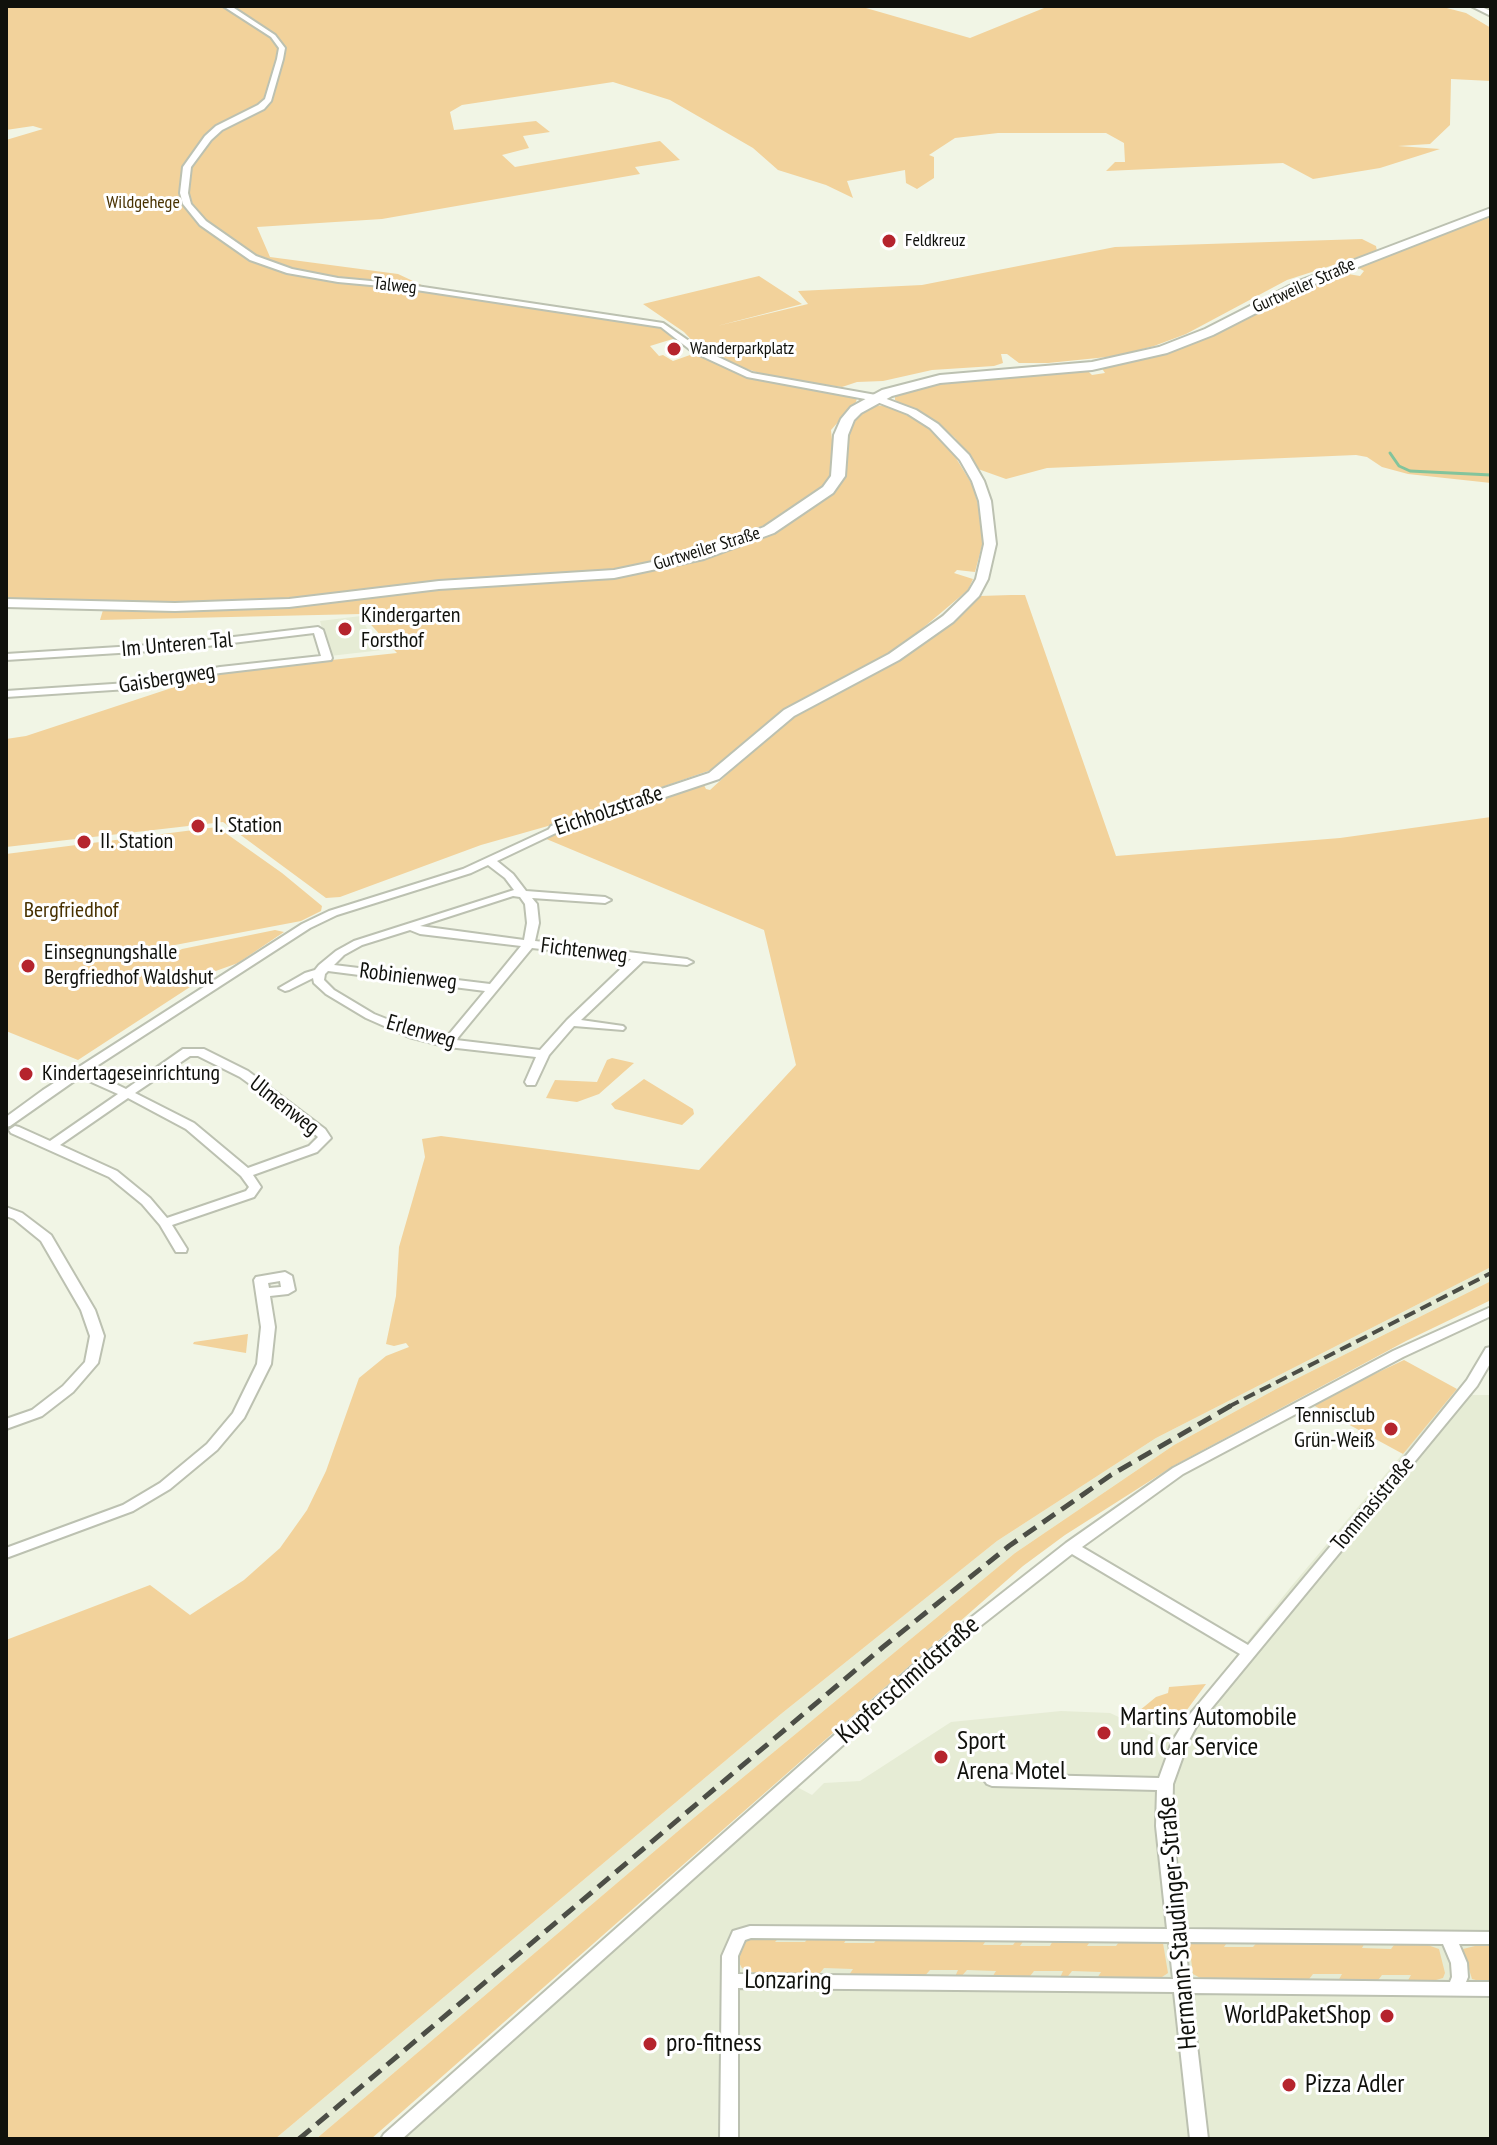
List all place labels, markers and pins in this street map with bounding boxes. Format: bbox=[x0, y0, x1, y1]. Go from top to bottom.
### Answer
place label: Feldkreuz bbox=[905, 230, 965, 252]
marker: Feldkreuz bbox=[880, 232, 898, 250]
place label: Wanderparkplatz bbox=[690, 338, 794, 360]
marker: Wanderparkplatz bbox=[665, 340, 683, 358]
place label: Kindergarten Forsthof bbox=[361, 603, 460, 654]
marker: Kindergarten Forsthof bbox=[336, 620, 354, 638]
place label: I. Station bbox=[214, 813, 282, 839]
marker: I. Station bbox=[189, 817, 207, 835]
place label: II. Station bbox=[100, 829, 173, 855]
marker: II. Station bbox=[75, 833, 93, 851]
place label: Einsegnungshalle Bergfriedhof Waldshut bbox=[44, 940, 214, 992]
marker: Einsegnungshalle Bergfriedhof Waldshut bbox=[19, 957, 37, 975]
place label: Kindertageseinrichtung bbox=[42, 1061, 220, 1087]
marker: Kindertageseinrichtung bbox=[17, 1065, 35, 1083]
place label: Tennisclub Grün-Weiß bbox=[1294, 1403, 1375, 1454]
marker: Tennisclub Grün-Weiß bbox=[1382, 1420, 1400, 1438]
place label: Martins Automobile und Car Service bbox=[1120, 1702, 1297, 1764]
marker: Martins Automobile und Car Service bbox=[1095, 1724, 1113, 1742]
place label: Sport Arena Motel bbox=[957, 1726, 1066, 1788]
marker: Sport Arena Motel bbox=[932, 1748, 950, 1766]
place label: WorldPaketShop bbox=[1225, 2000, 1371, 2032]
marker: WorldPaketShop bbox=[1378, 2007, 1396, 2025]
place label: pro-fitness bbox=[666, 2028, 761, 2060]
marker: pro-fitness bbox=[641, 2035, 659, 2053]
place label: Pizza Adler bbox=[1305, 2069, 1404, 2101]
marker: Pizza Adler bbox=[1280, 2076, 1298, 2094]

